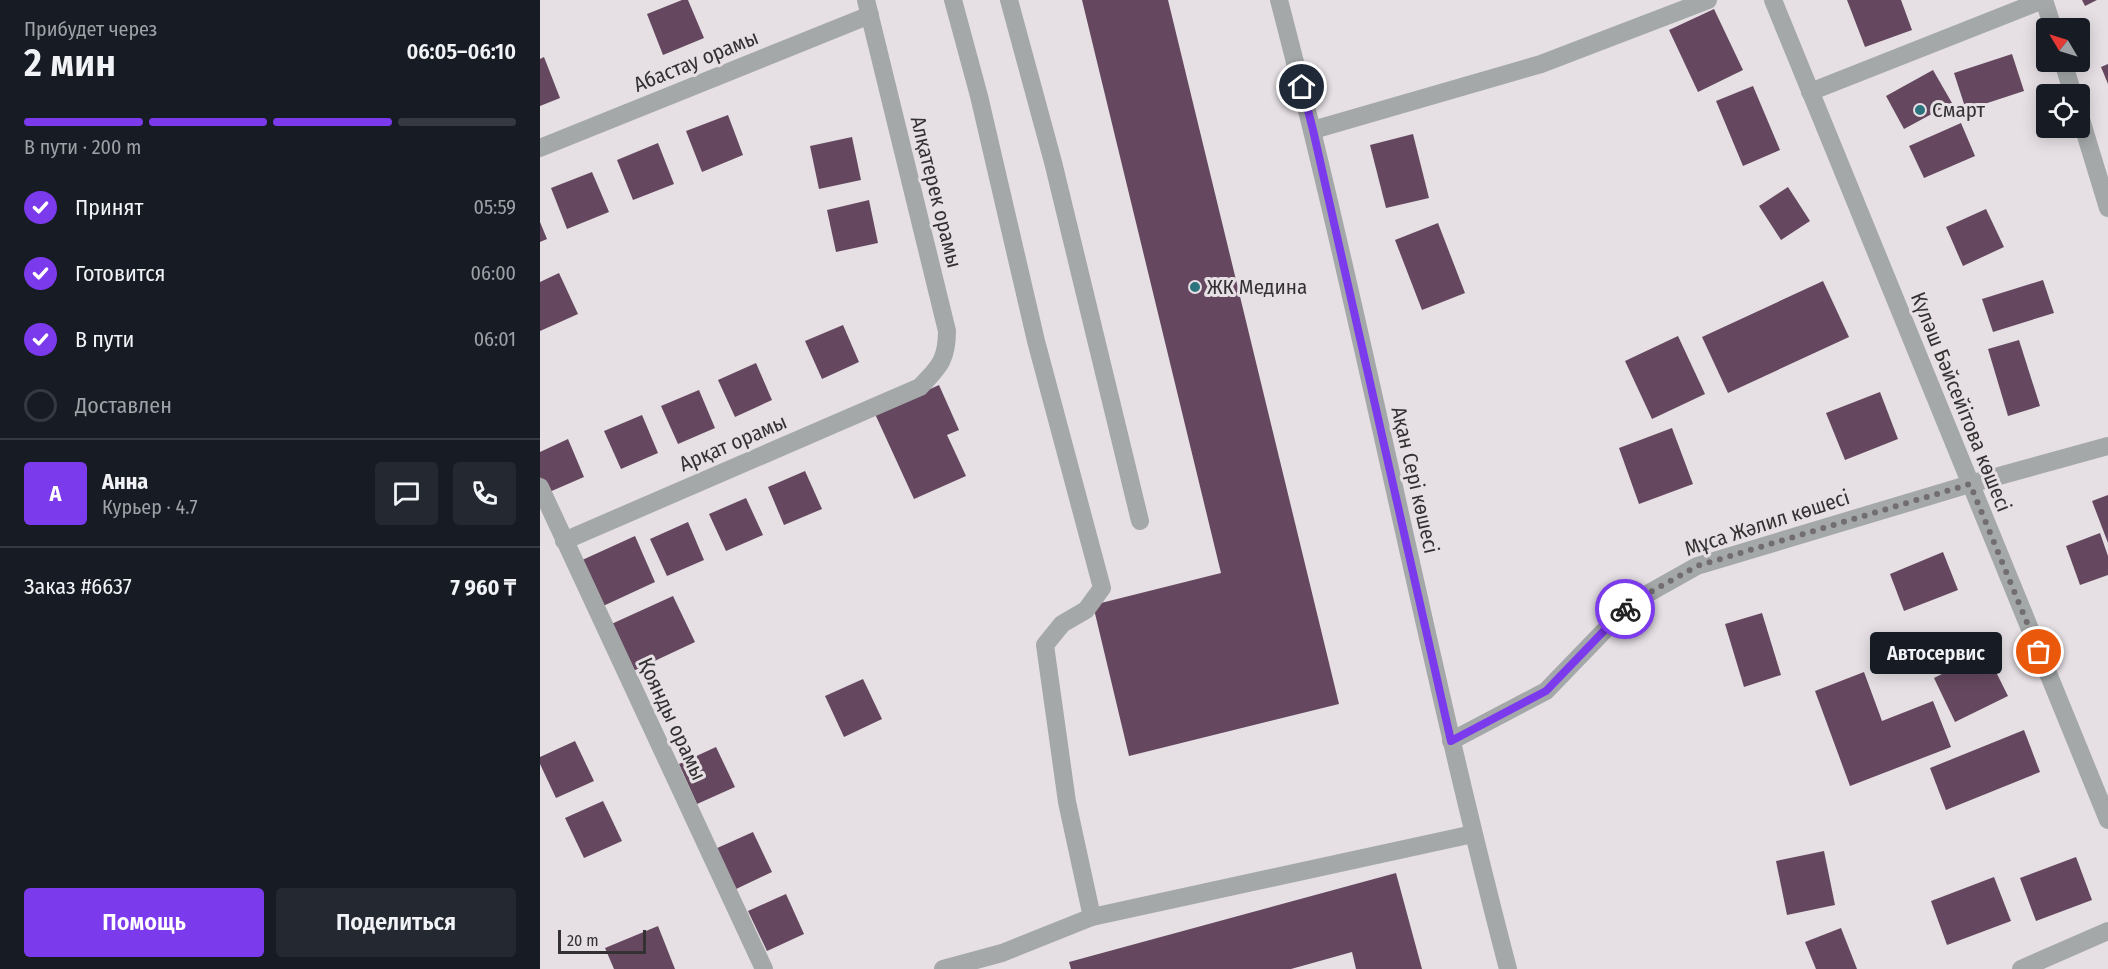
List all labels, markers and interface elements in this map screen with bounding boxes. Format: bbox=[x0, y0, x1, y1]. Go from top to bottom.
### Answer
text: Прибудет через bbox=[24, 17, 157, 41]
north arrow bbox=[2036, 18, 2090, 72]
map controls bbox=[2036, 18, 2090, 138]
street label: Абастау орамы bbox=[630, 24, 762, 98]
text: 06:05–06:10 bbox=[406, 38, 516, 65]
text: 2 мин bbox=[24, 40, 116, 86]
pin bbox=[1276, 61, 1327, 112]
icon: home bbox=[1285, 70, 1318, 103]
button: locate bbox=[2036, 84, 2090, 138]
place label: Смарт bbox=[1932, 97, 1985, 123]
marker: Смарт bbox=[1913, 103, 1927, 117]
street label: Алқатерек орамы bbox=[905, 113, 967, 271]
text: В пути · 200 m bbox=[24, 135, 141, 159]
icon: check bbox=[24, 191, 57, 224]
text: Принят bbox=[75, 194, 143, 221]
text: 05:59 bbox=[473, 195, 516, 219]
icon: check bbox=[24, 257, 57, 290]
text: Готовится bbox=[75, 260, 166, 287]
text: 06:00 bbox=[471, 261, 516, 285]
place label: ЖК Медина bbox=[1207, 274, 1307, 300]
marker: ЖК Медина bbox=[1188, 280, 1202, 294]
street label: Күләш Бәйсейітова көшесі bbox=[1905, 288, 2017, 516]
icon: check bbox=[24, 323, 57, 356]
text: В пути bbox=[75, 326, 134, 353]
text: 06:01 bbox=[474, 327, 516, 351]
text: Доставлен bbox=[75, 392, 172, 419]
street label: Ақан Сері көшесі bbox=[1385, 404, 1445, 556]
street label: Арқат орамы bbox=[675, 409, 791, 477]
button: chat bbox=[375, 462, 438, 525]
button: phone bbox=[453, 462, 516, 525]
text: Анна bbox=[102, 468, 148, 495]
text: А bbox=[50, 480, 61, 507]
street label: Мұса Жәлил көшесі bbox=[1681, 484, 1853, 562]
text: Курьер · 4.7 bbox=[102, 495, 198, 519]
text: Заказ #6637 bbox=[24, 573, 132, 600]
text: 7 960 ₸ bbox=[451, 574, 516, 601]
courier bbox=[1595, 579, 1655, 639]
icon: bike bbox=[1609, 593, 1642, 626]
pin bbox=[2013, 626, 2064, 677]
callout: Автосервис bbox=[1871, 631, 2003, 673]
icon: bag bbox=[2022, 635, 2055, 668]
text: Автосервис bbox=[1887, 641, 1985, 665]
street label: Қоянды орамы bbox=[632, 654, 712, 784]
button: Помощь bbox=[24, 888, 264, 957]
button: Поделиться bbox=[276, 888, 516, 957]
scale bar bbox=[558, 927, 646, 954]
text: 20 m bbox=[567, 931, 598, 950]

